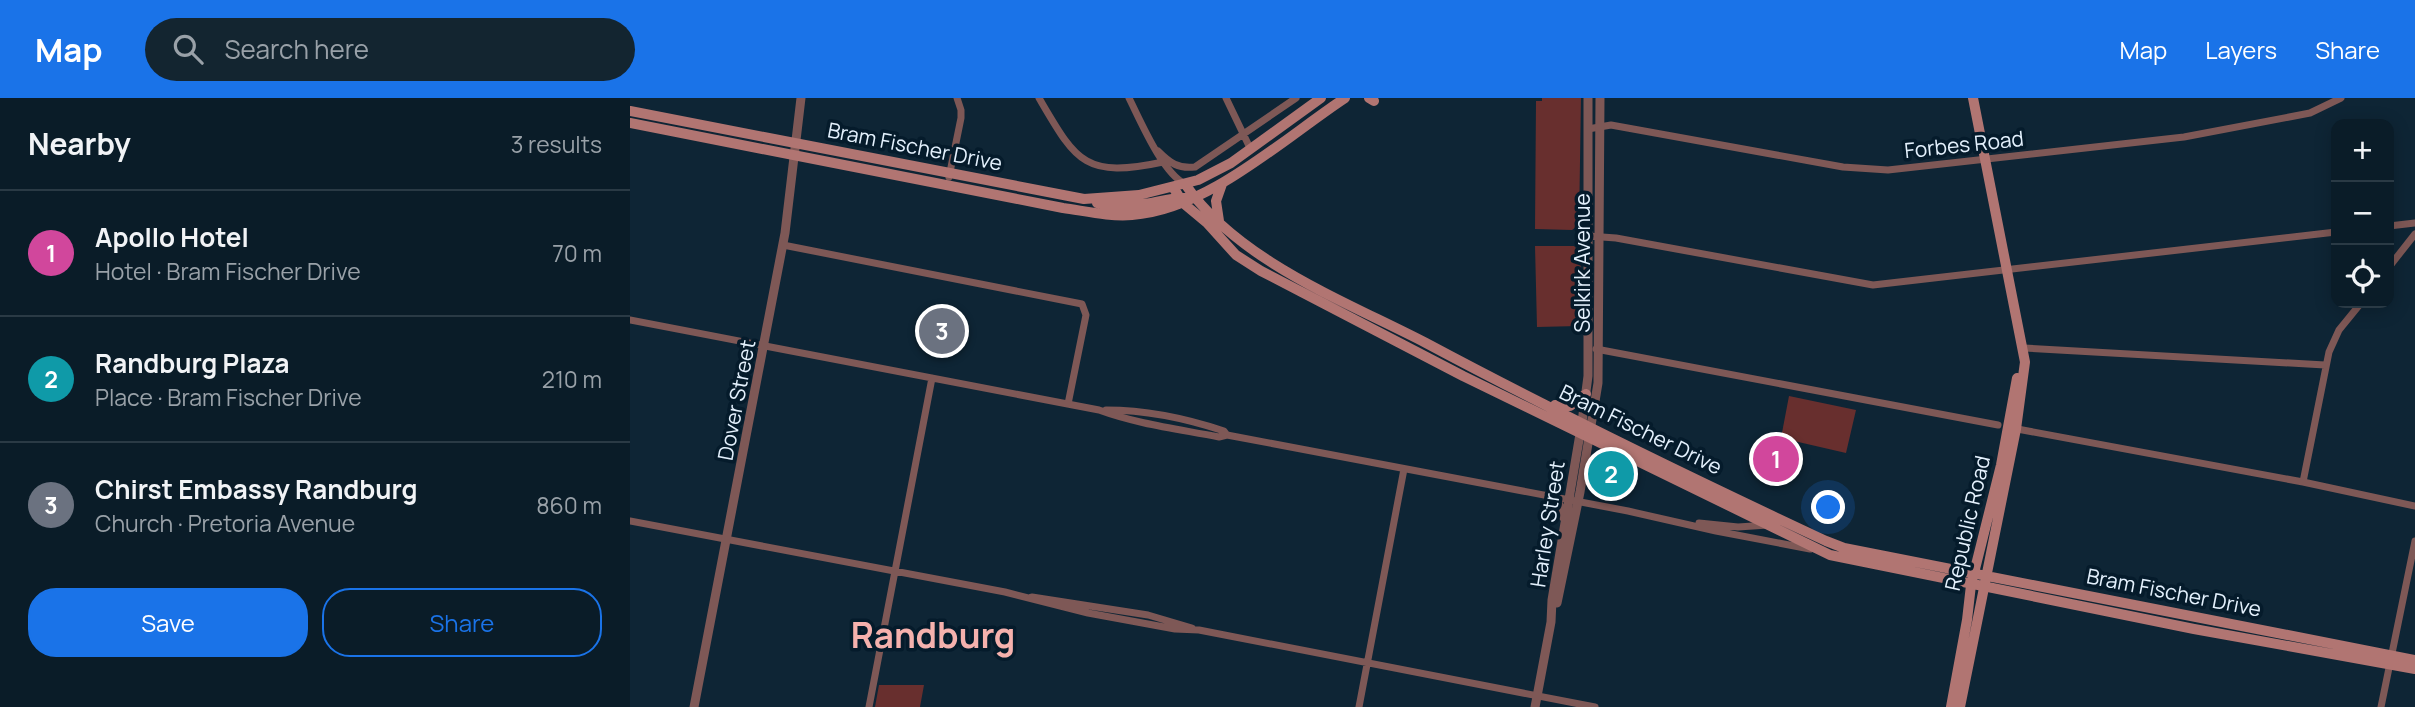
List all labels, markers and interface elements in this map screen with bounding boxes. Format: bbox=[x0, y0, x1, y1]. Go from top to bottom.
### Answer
search box bbox=[145, 18, 635, 81]
text: Map bbox=[35, 27, 103, 72]
icon: search bbox=[169, 30, 207, 68]
text: Search here bbox=[225, 31, 369, 67]
text: Map bbox=[2120, 33, 2167, 66]
text: Layers bbox=[2205, 33, 2277, 66]
text: Share bbox=[2315, 33, 2380, 66]
street label: Bram Fischer Drive bbox=[825, 115, 1005, 177]
map controls bbox=[2331, 119, 2394, 308]
button: + bbox=[2331, 119, 2394, 182]
text: Nearby bbox=[28, 123, 131, 164]
street label: Forbes Road bbox=[1903, 124, 2025, 164]
text: 3 results bbox=[511, 128, 602, 160]
button: − bbox=[2331, 182, 2394, 245]
street label: Selkirk Avenue bbox=[1568, 193, 1596, 333]
text: Apollo Hotel bbox=[95, 219, 249, 255]
text: 1 bbox=[46, 237, 56, 269]
text: 70 m bbox=[552, 237, 602, 269]
button: locate bbox=[2331, 245, 2394, 308]
text: Hotel · Bram Fischer Drive bbox=[95, 255, 361, 287]
pin: 3 bbox=[919, 305, 965, 357]
street label: Dover Street bbox=[711, 337, 761, 463]
text: Randburg Plaza bbox=[95, 345, 290, 381]
text: 2 bbox=[44, 363, 58, 395]
text: 210 m bbox=[542, 363, 602, 395]
street label: Bram Fischer Drive bbox=[1555, 378, 1727, 480]
text: Place · Bram Fischer Drive bbox=[95, 381, 362, 413]
pin: 1 bbox=[1753, 433, 1799, 485]
pin: 2 bbox=[1588, 448, 1634, 500]
street label: Republic Road bbox=[1938, 453, 1996, 593]
street label: Harley Street bbox=[1523, 459, 1571, 589]
text: Chirst Embassy Randburg bbox=[95, 471, 417, 507]
text: 3 bbox=[44, 489, 58, 521]
text: 860 m bbox=[536, 489, 602, 521]
your location bbox=[1811, 490, 1845, 524]
text: Church · Pretoria Avenue bbox=[95, 507, 355, 539]
street label: Bram Fischer Drive bbox=[2084, 561, 2264, 623]
button: Save bbox=[28, 588, 308, 657]
button: Share bbox=[322, 588, 602, 657]
district label: Randburg bbox=[851, 611, 1015, 659]

